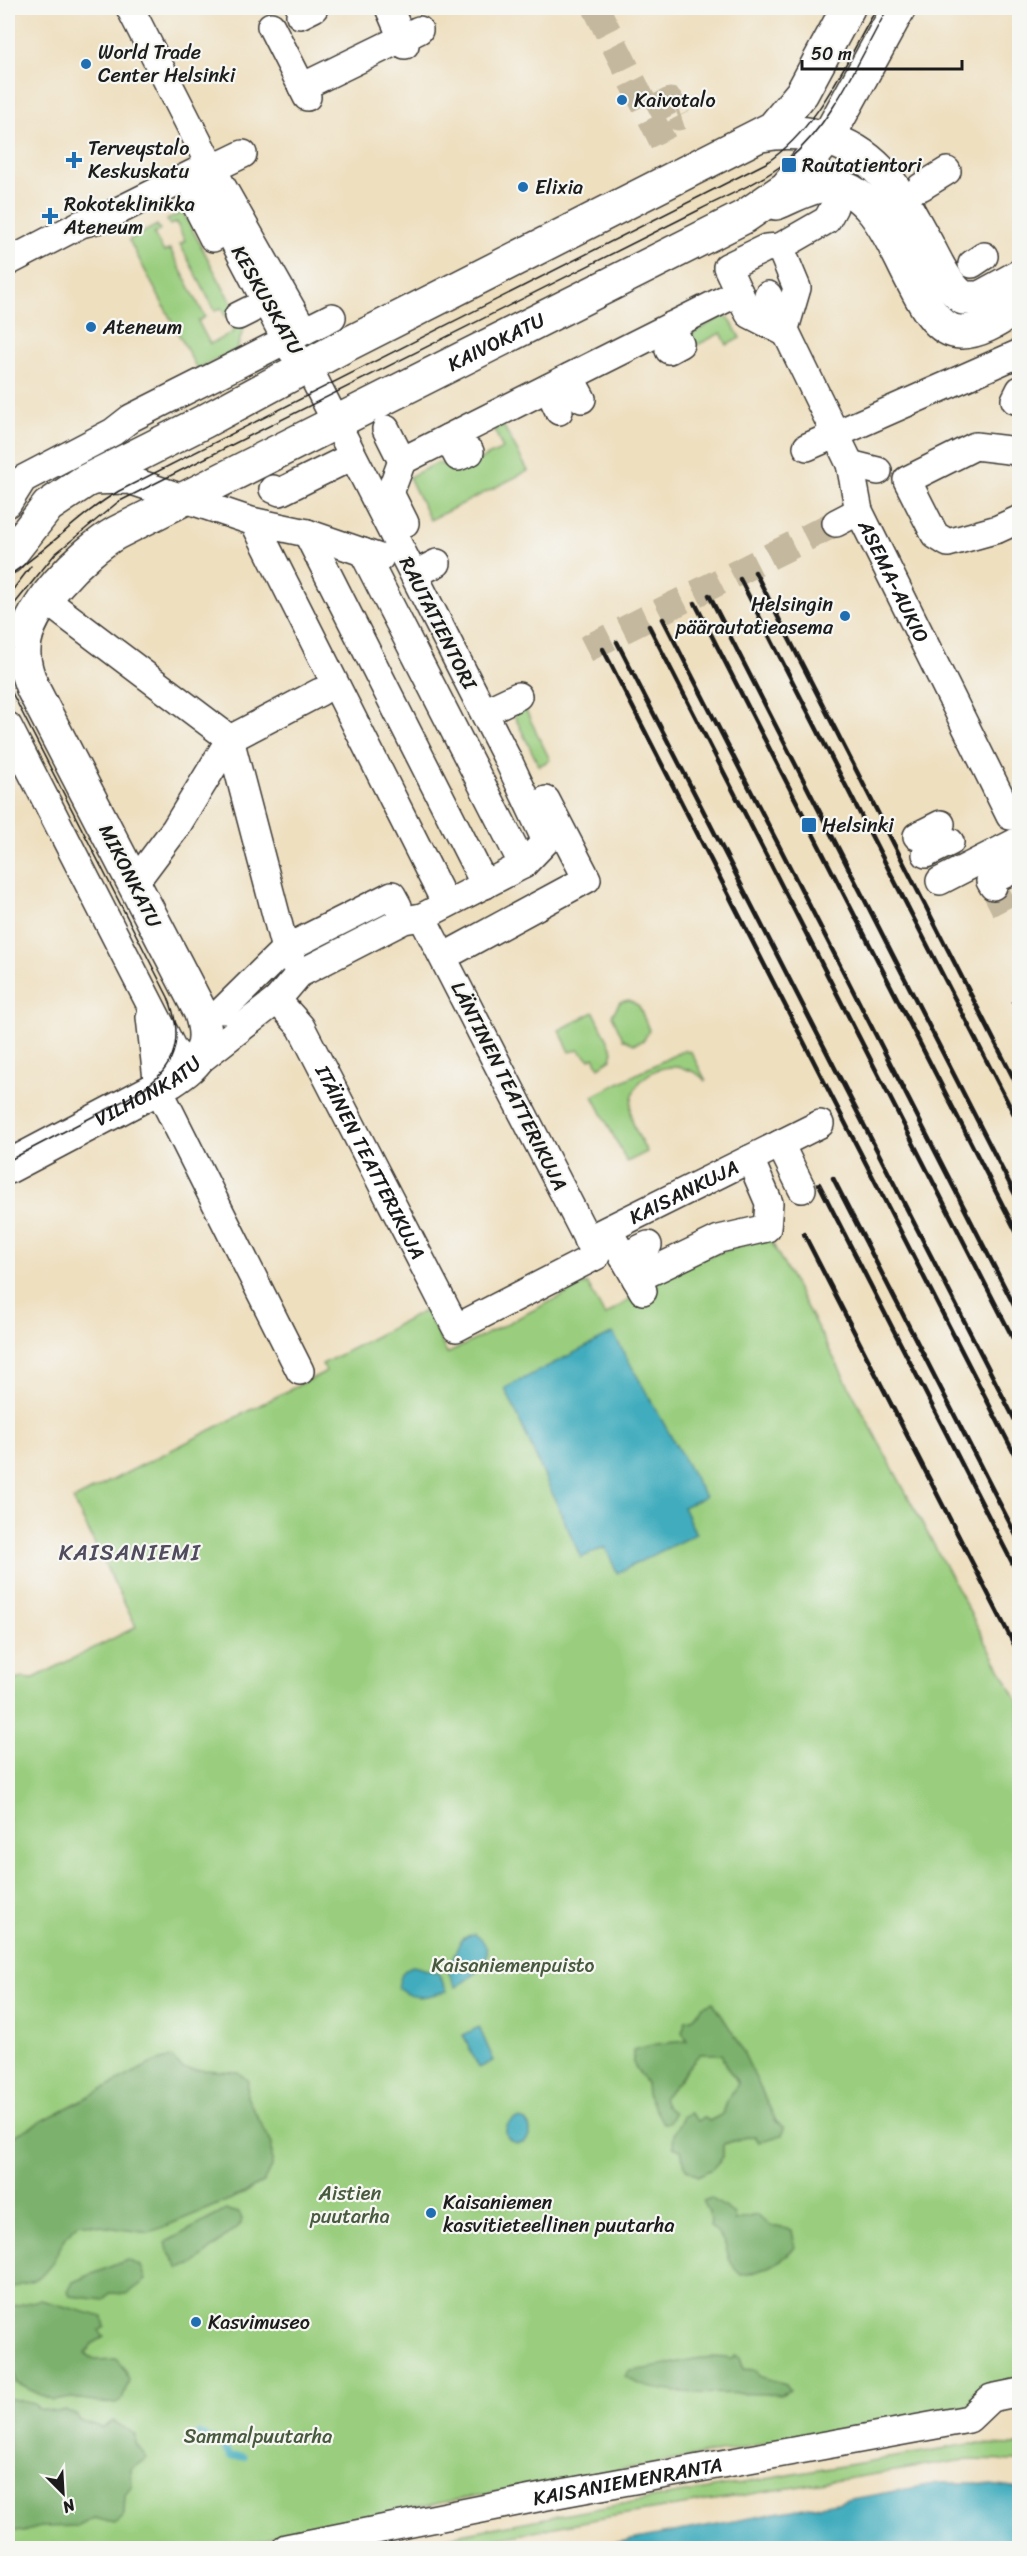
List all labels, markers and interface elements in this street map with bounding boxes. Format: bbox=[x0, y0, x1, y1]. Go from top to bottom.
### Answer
scale bar bbox=[802, 33, 962, 71]
place label: World Trade Center Helsinki bbox=[98, 35, 237, 93]
text: 50 m bbox=[811, 38, 852, 70]
marker: World Trade Center Helsinki bbox=[79, 57, 93, 71]
place label: Kaivotalo bbox=[634, 83, 716, 118]
marker: Kaivotalo bbox=[615, 93, 629, 107]
place label: Terveystalo Keskuskatu bbox=[88, 131, 190, 189]
place label: Rautatientori bbox=[802, 148, 923, 183]
marker: Terveystalo Keskuskatu bbox=[65, 151, 83, 169]
marker: Rautatientori bbox=[780, 156, 798, 174]
place label: Elixia bbox=[535, 170, 583, 205]
marker: Elixia bbox=[516, 180, 530, 194]
place label: Rokoteklinikka Ateneum bbox=[63, 187, 195, 245]
marker: Rokoteklinikka Ateneum bbox=[41, 207, 59, 225]
street label: KESKUSKATU bbox=[221, 238, 313, 362]
street label: KAIVOKATU bbox=[441, 302, 551, 381]
place label: Ateneum bbox=[102, 310, 182, 345]
marker: Ateneum bbox=[84, 320, 98, 334]
street label: ASEMA-AUKIO bbox=[848, 513, 939, 649]
street label: RAUTATIENTORI bbox=[389, 550, 487, 697]
place label: Helsingin päärautatieasema bbox=[675, 587, 834, 645]
marker: Helsingin päärautatieasema bbox=[838, 609, 852, 623]
place label: Helsinki bbox=[822, 808, 894, 843]
marker: Helsinki bbox=[800, 816, 818, 834]
street label: MIKONKATU bbox=[89, 818, 171, 935]
street label: LÄNTINEN TEATTERIKUJA bbox=[441, 975, 577, 1197]
street label: VILHONKATU bbox=[88, 1047, 210, 1136]
street label: ITÄINEN TEATTERIKUJA bbox=[305, 1058, 435, 1266]
street label: KAISANKUJA bbox=[623, 1150, 745, 1234]
district label: KAISANIEMI bbox=[59, 1533, 201, 1572]
park label: Kaisaniemenpuisto bbox=[432, 1948, 595, 1983]
park label: Aistien puutarha bbox=[309, 2176, 390, 2234]
place label: Kaisaniemen kasvitieteellinen puutarha bbox=[443, 2185, 674, 2243]
marker: Kaisaniemen kasvitieteellinen puutarha bbox=[424, 2206, 438, 2220]
place label: Kasvimuseo bbox=[208, 2305, 310, 2340]
marker: Kasvimuseo bbox=[189, 2315, 203, 2329]
park label: Sammalpuutarha bbox=[184, 2419, 332, 2454]
street label: KAISANIEMENRANTA bbox=[530, 2447, 725, 2516]
north arrow bbox=[33, 2463, 93, 2523]
text: N bbox=[57, 2490, 81, 2522]

